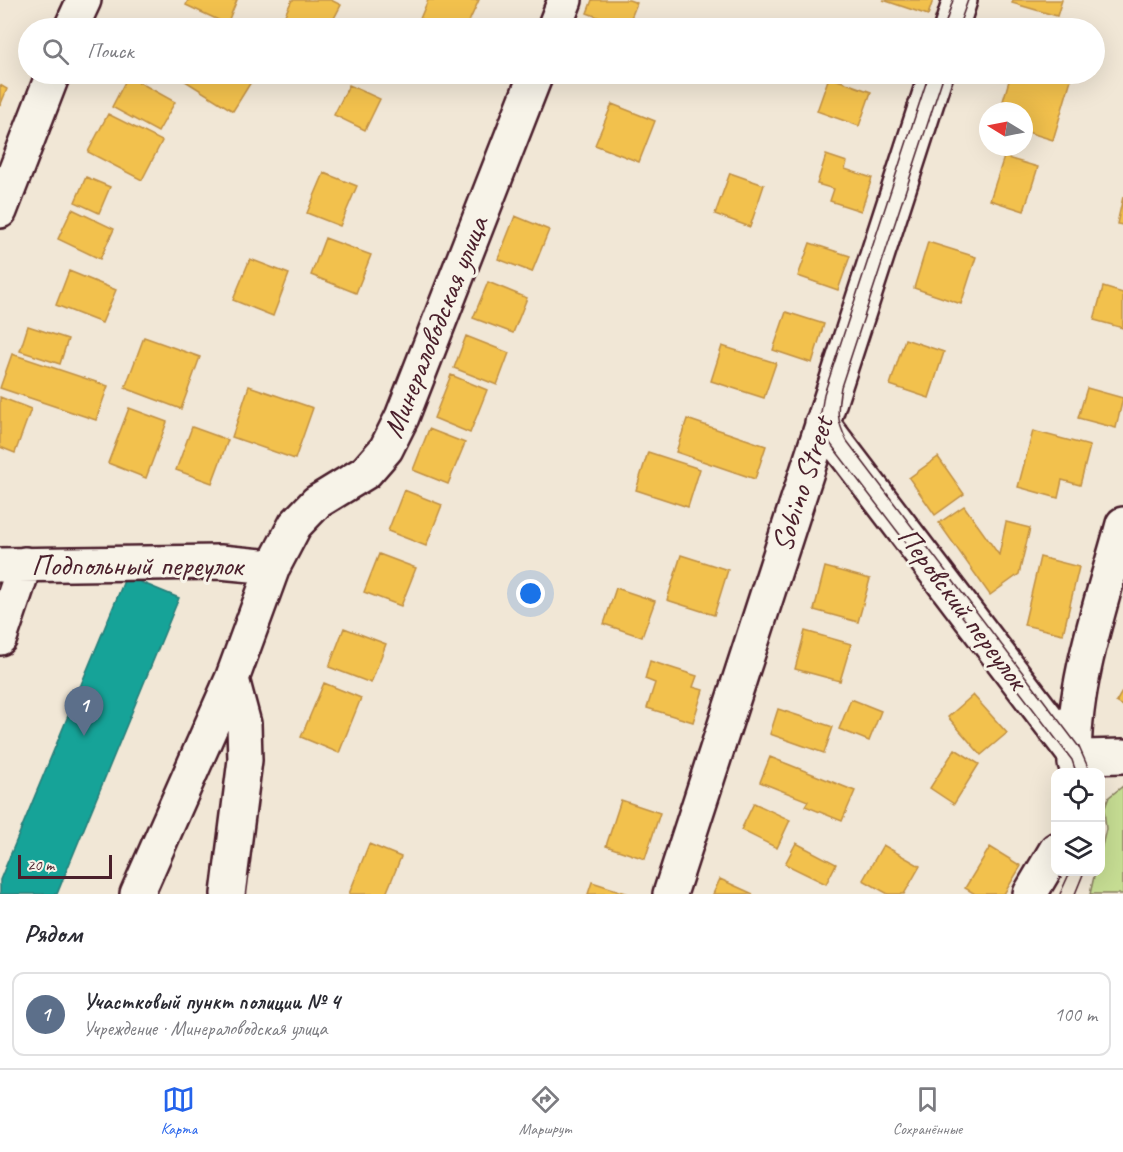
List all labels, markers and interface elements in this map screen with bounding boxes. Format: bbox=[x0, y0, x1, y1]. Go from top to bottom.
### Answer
search box bbox=[18, 18, 1105, 84]
icon: search bbox=[39, 35, 72, 68]
text: Поиск bbox=[87, 37, 133, 65]
north arrow bbox=[979, 102, 1033, 156]
street label: Минераловодская улица bbox=[373, 209, 497, 443]
street label: Sobino Street bbox=[762, 409, 843, 556]
street label: Перовский переулок bbox=[889, 519, 1038, 699]
street label: Подпольный переулок bbox=[31, 546, 246, 584]
your location bbox=[516, 579, 545, 608]
pin: 1 bbox=[64, 686, 104, 736]
map controls bbox=[1051, 768, 1105, 876]
button: locate bbox=[1051, 768, 1105, 822]
button: layers bbox=[1051, 822, 1105, 876]
scale bar bbox=[18, 852, 112, 880]
text: 20 m bbox=[27, 855, 54, 875]
text: Рядом bbox=[24, 917, 82, 950]
text: Участковый пункт полиции № 4 bbox=[83, 988, 340, 1016]
text: 1 bbox=[41, 1002, 50, 1027]
text: 100 m bbox=[1054, 1002, 1097, 1027]
text: Учреждение · Минераловодская улица bbox=[83, 1016, 327, 1041]
tab: Карта bbox=[161, 1083, 197, 1139]
tab: Маршрут bbox=[519, 1083, 571, 1139]
tab: Сохранённые bbox=[893, 1083, 962, 1139]

